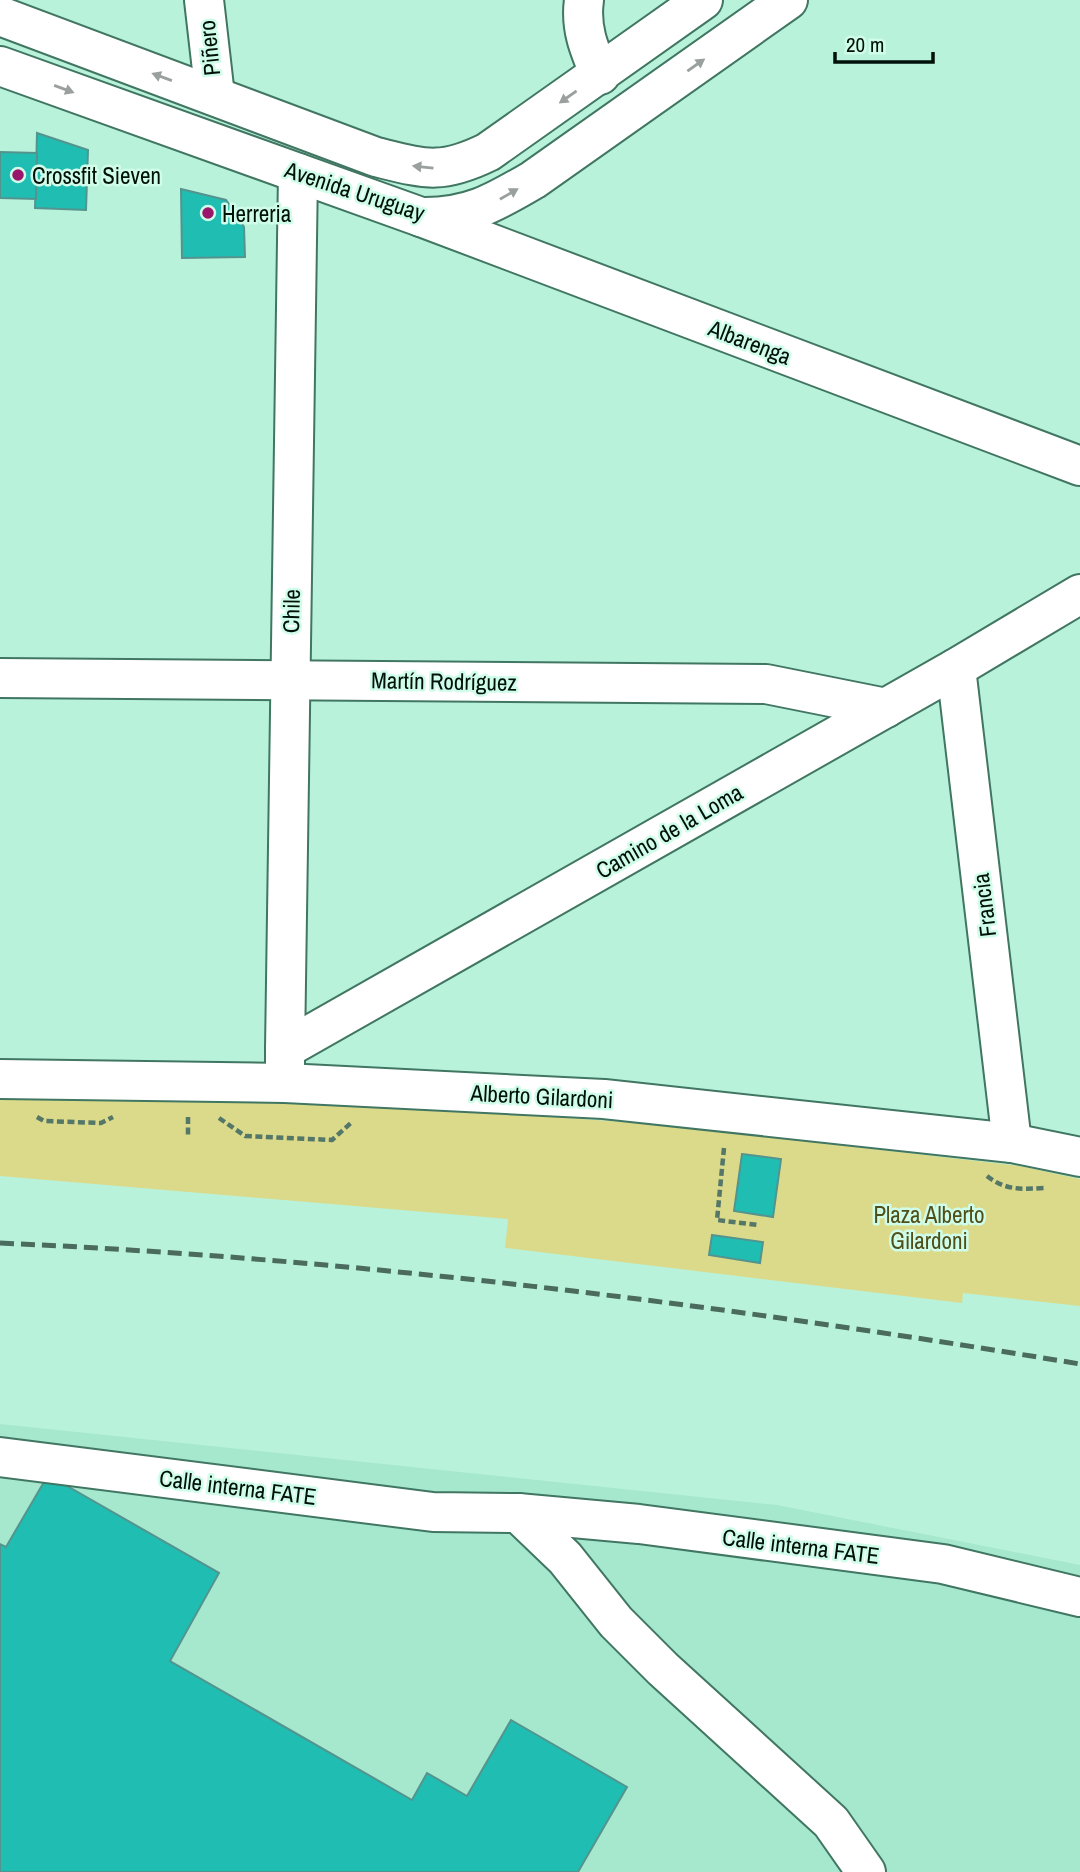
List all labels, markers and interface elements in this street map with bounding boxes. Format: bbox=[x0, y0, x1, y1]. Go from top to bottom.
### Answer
street label: Piñero bbox=[191, 19, 227, 77]
scale bar bbox=[835, 21, 933, 65]
text: 20 m bbox=[846, 30, 884, 59]
one-way arrow bbox=[687, 58, 705, 72]
one-way arrow bbox=[152, 71, 173, 82]
one-way arrow bbox=[54, 84, 75, 95]
one-way arrow bbox=[559, 90, 577, 104]
street label: Avenida Uruguay bbox=[280, 153, 429, 228]
place label: Crossfit Sieven bbox=[32, 160, 161, 191]
one-way arrow bbox=[412, 161, 434, 172]
marker: Crossfit Sieven bbox=[10, 167, 26, 183]
one-way arrow bbox=[499, 188, 518, 200]
place label: Herreria bbox=[222, 198, 292, 229]
marker: Herreria bbox=[200, 205, 216, 221]
street label: Albarenga bbox=[703, 312, 796, 372]
street label: Chile bbox=[275, 589, 307, 633]
street label: Martín Rodríguez bbox=[371, 664, 517, 698]
street label: Camino de la Loma bbox=[590, 776, 748, 886]
street label: Francia bbox=[965, 871, 1003, 939]
street label: Alberto Gilardoni bbox=[469, 1077, 614, 1115]
park label: Plaza Alberto Gilardoni bbox=[873, 1199, 985, 1256]
street label: Calle interna FATE bbox=[158, 1462, 318, 1512]
street label: Calle interna FATE bbox=[721, 1521, 881, 1571]

